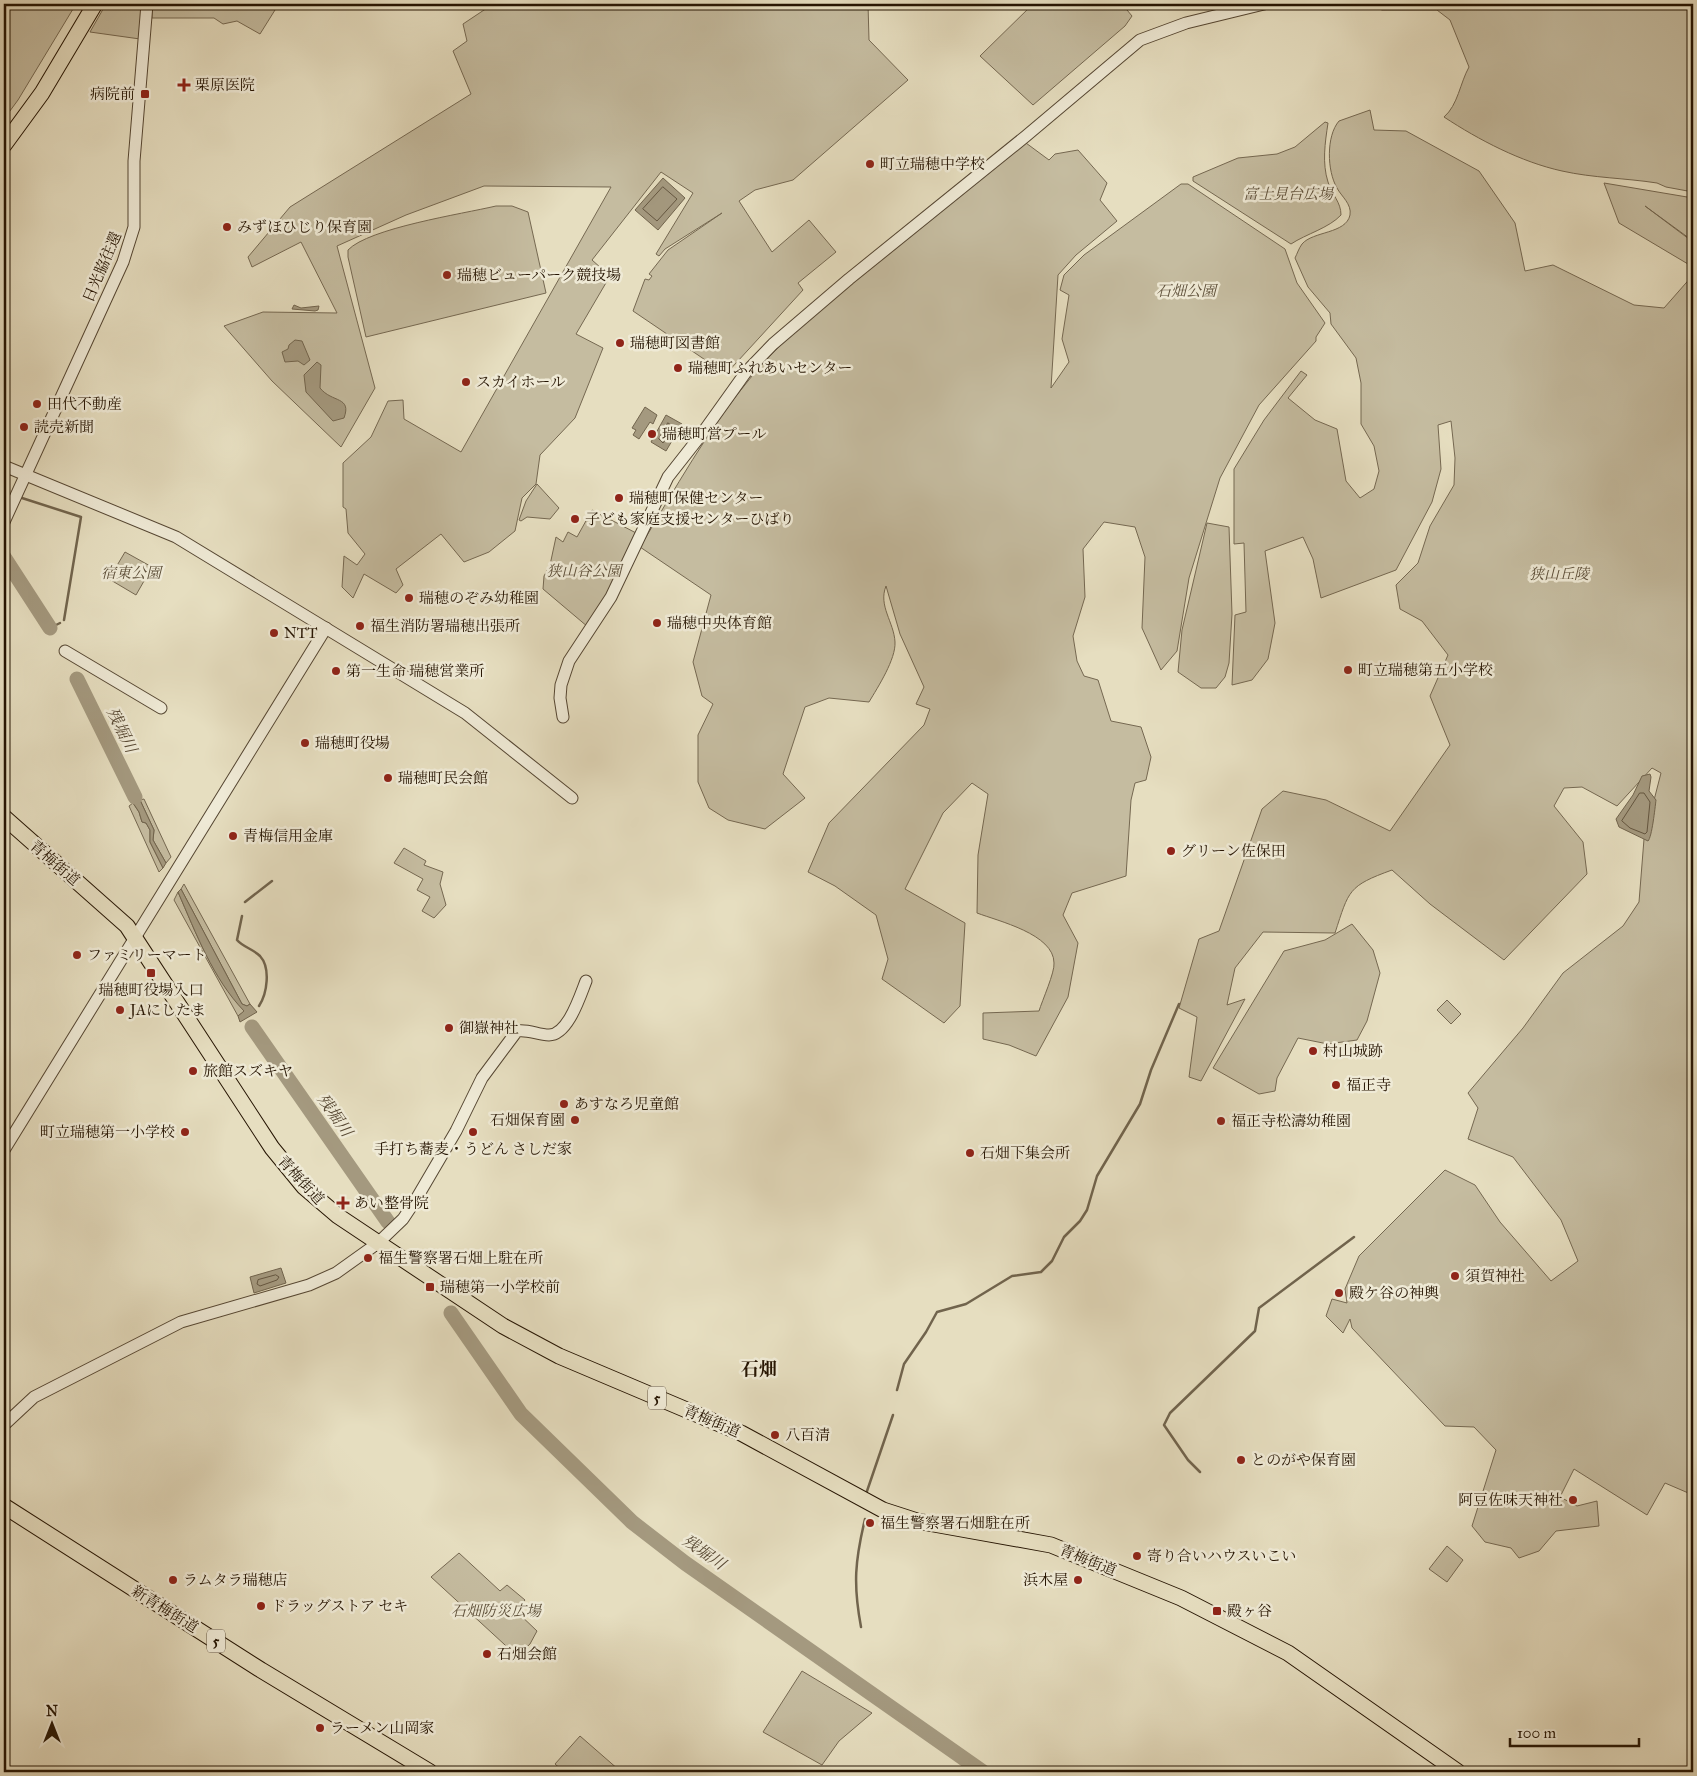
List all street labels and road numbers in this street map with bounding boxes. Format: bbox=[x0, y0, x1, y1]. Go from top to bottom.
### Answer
street label: 日光脇往還 bbox=[79, 229, 125, 305]
street label: 青梅街道 bbox=[26, 837, 84, 889]
street label: 青梅街道 bbox=[274, 1152, 328, 1208]
road number: 5 bbox=[648, 1386, 666, 1410]
street label: 青梅街道 bbox=[681, 1401, 743, 1441]
street label: 青梅街道 bbox=[1057, 1540, 1119, 1580]
street label: 新青梅街道 bbox=[128, 1581, 202, 1637]
road number: 5 bbox=[207, 1630, 225, 1652]

